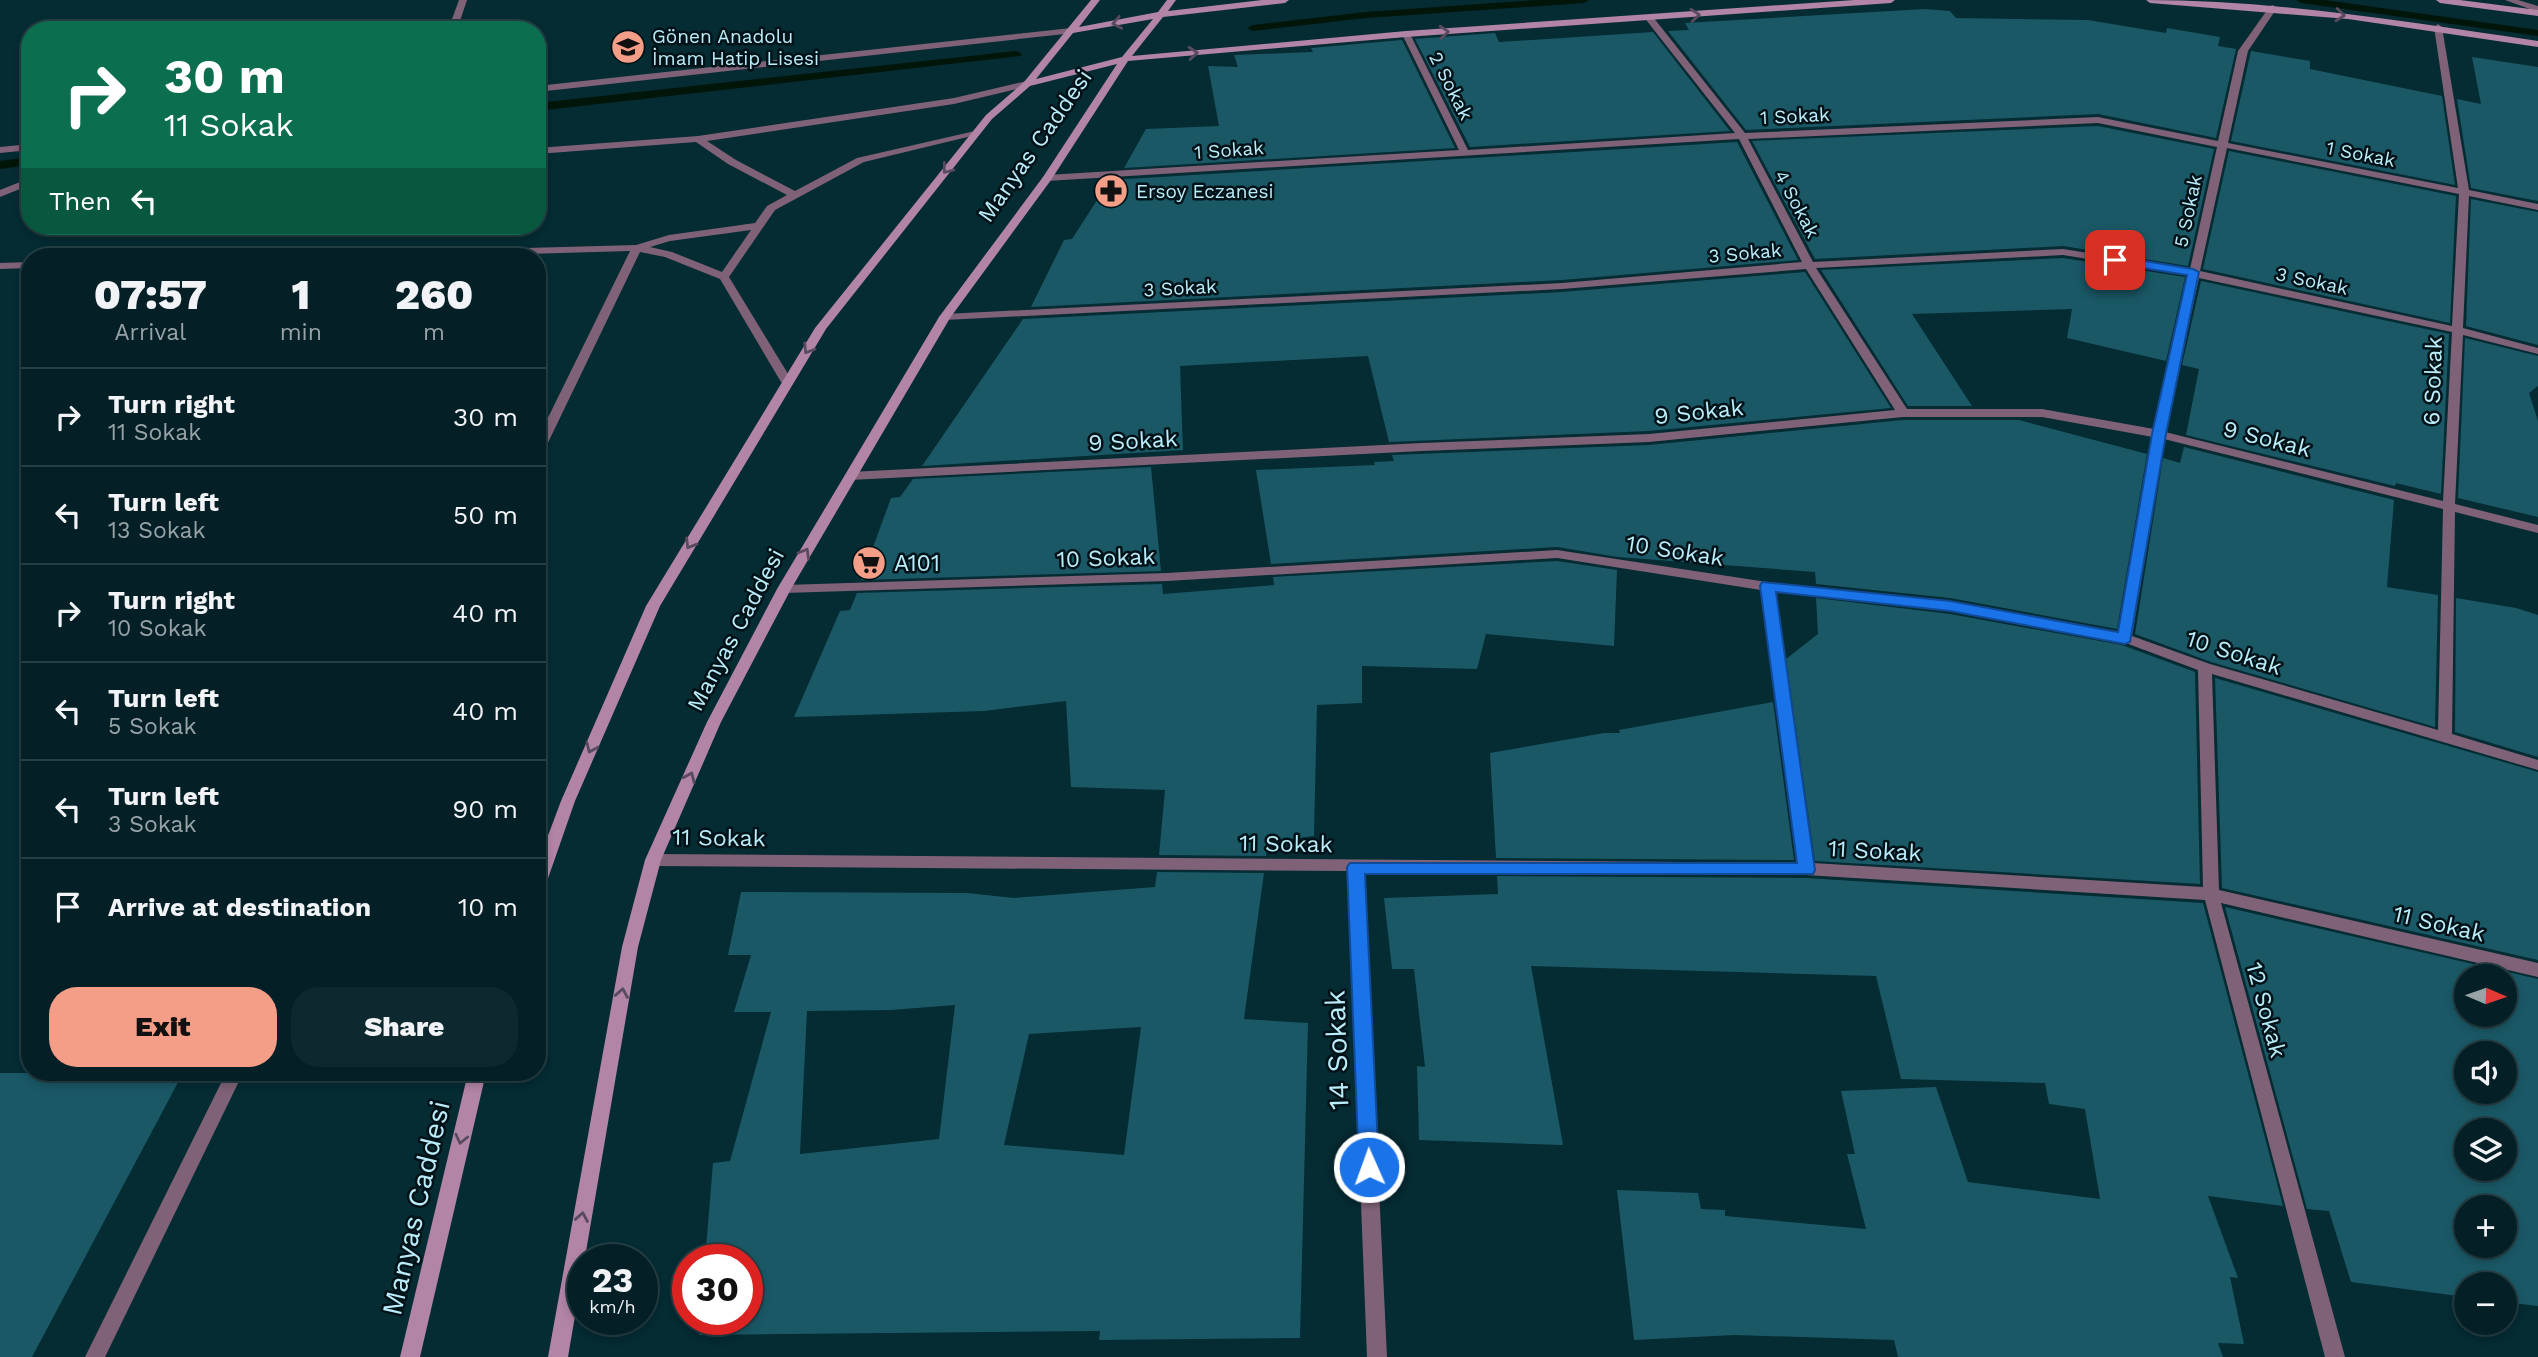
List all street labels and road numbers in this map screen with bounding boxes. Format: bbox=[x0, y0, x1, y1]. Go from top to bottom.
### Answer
street label: 2 Sokak bbox=[1424, 48, 1478, 124]
street label: Manyas Caddesi bbox=[972, 64, 1098, 228]
street label: 1 Sokak bbox=[1760, 103, 1831, 129]
street label: 1 Sokak bbox=[1193, 136, 1265, 164]
street label: 1 Sokak bbox=[2325, 136, 2398, 172]
street label: 4 Sokak bbox=[1770, 166, 1825, 242]
street label: 5 Sokak bbox=[2169, 173, 2207, 249]
street label: 3 Sokak bbox=[1708, 238, 1783, 268]
street label: 3 Sokak bbox=[2274, 262, 2350, 300]
street label: 3 Sokak bbox=[1143, 275, 1217, 301]
street label: 6 Sokak bbox=[2418, 336, 2448, 426]
street label: 9 Sokak bbox=[1653, 394, 1745, 430]
street label: 9 Sokak bbox=[2220, 415, 2314, 463]
street label: 9 Sokak bbox=[1088, 425, 1178, 457]
street label: 10 Sokak bbox=[1624, 530, 1726, 572]
street label: 10 Sokak bbox=[1056, 543, 1156, 573]
street label: Manyas Caddesi bbox=[682, 544, 790, 716]
street label: 10 Sokak bbox=[2183, 625, 2285, 681]
street label: 11 Sokak bbox=[672, 824, 766, 852]
street label: 11 Sokak bbox=[1239, 830, 1333, 858]
street label: 11 Sokak bbox=[1828, 835, 1922, 867]
street label: 11 Sokak bbox=[2391, 900, 2487, 948]
street label: 12 Sokak bbox=[2240, 959, 2292, 1061]
street label: 14 Sokak bbox=[1318, 990, 1356, 1110]
street label: Manyas Caddesi bbox=[375, 1097, 457, 1319]

